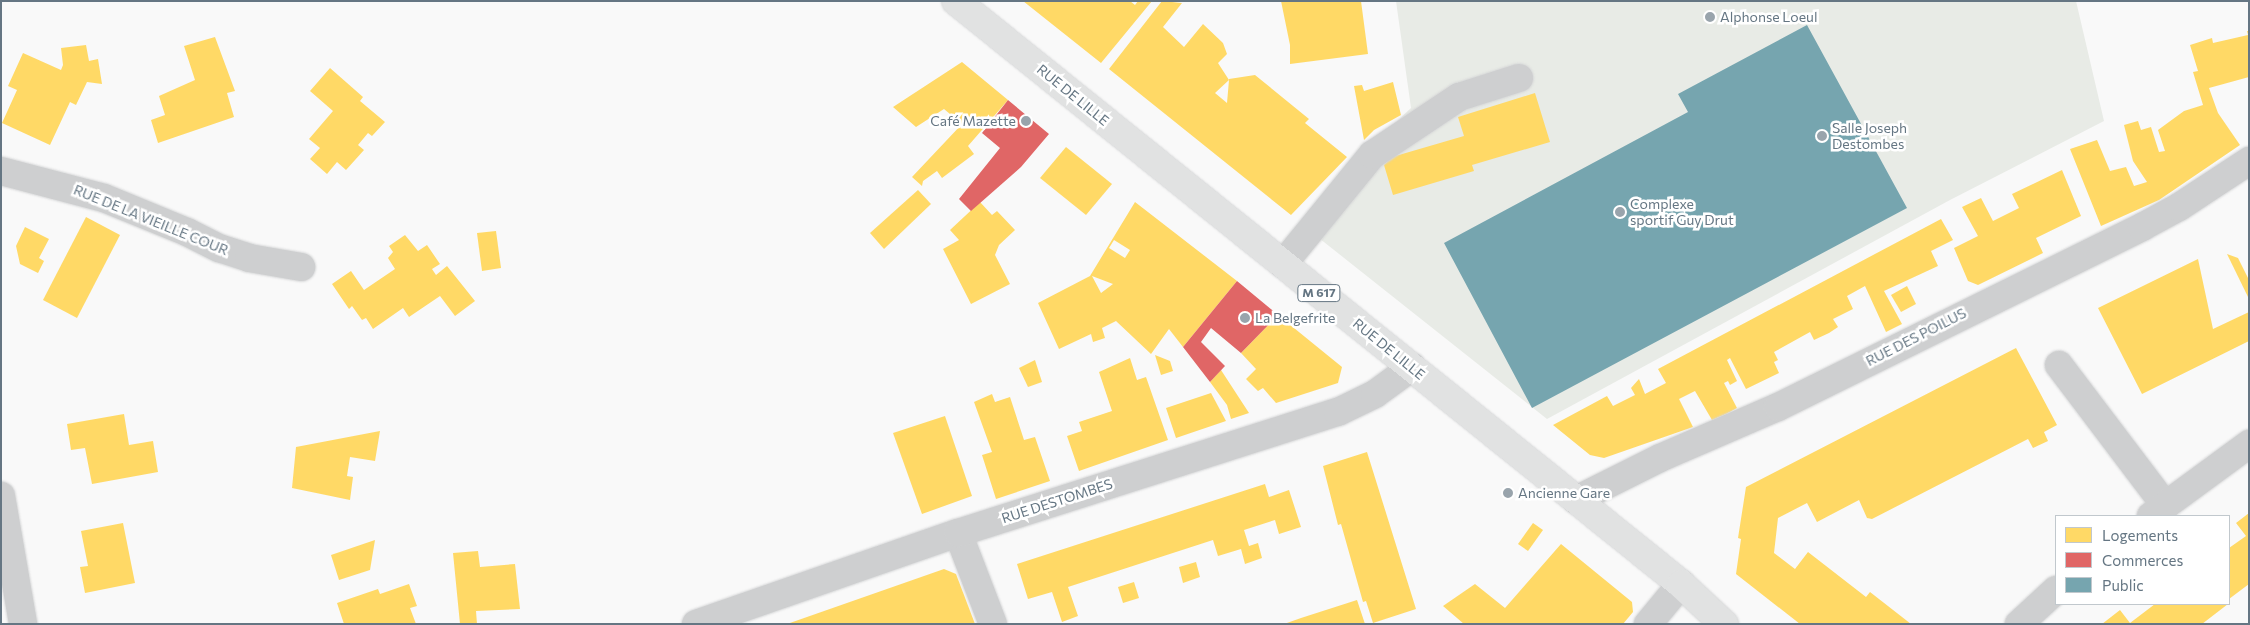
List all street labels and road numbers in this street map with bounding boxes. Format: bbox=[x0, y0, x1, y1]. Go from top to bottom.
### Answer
street label: RUE DE LILLE bbox=[1034, 61, 1112, 129]
street label: RUE DE LA VIEILLE COUR bbox=[71, 181, 231, 259]
road number: M 617 bbox=[1296, 284, 1342, 302]
street label: RUE DES POILUS bbox=[1863, 304, 1969, 370]
street label: RUE DE LILLE bbox=[1350, 315, 1428, 383]
street label: RUE DESTOMBES bbox=[999, 475, 1115, 527]

